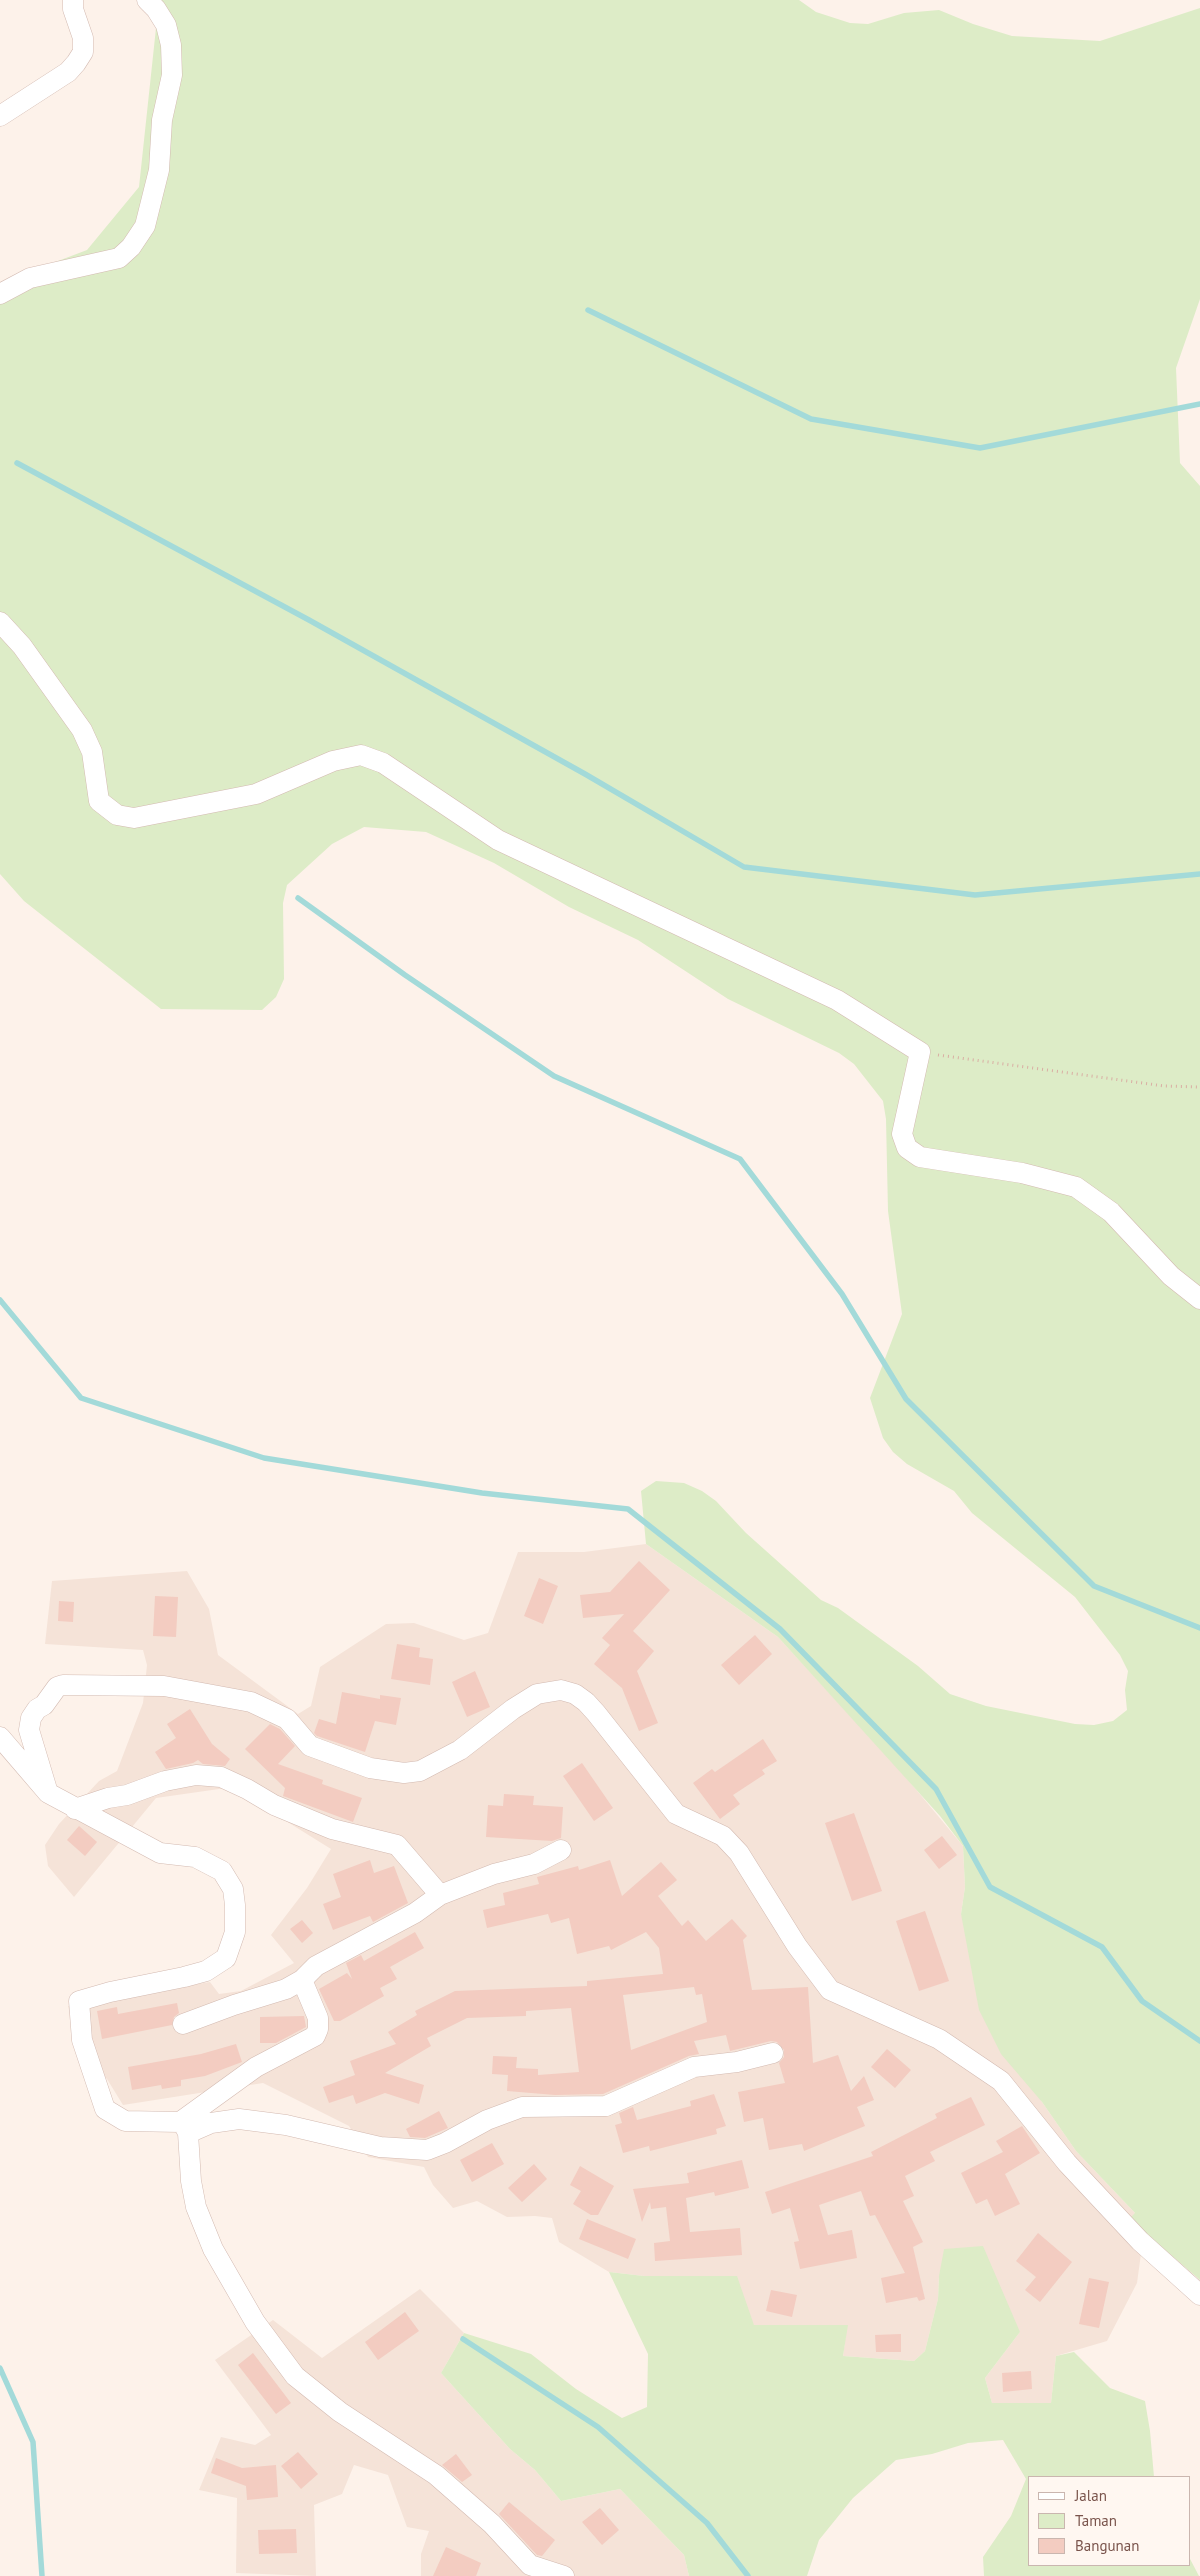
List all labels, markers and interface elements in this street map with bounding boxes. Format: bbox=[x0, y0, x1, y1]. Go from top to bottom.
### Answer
legend bbox=[1028, 2476, 1190, 2566]
text: Jalan bbox=[1075, 2486, 1107, 2505]
text: Taman bbox=[1075, 2511, 1117, 2530]
text: Bangunan bbox=[1075, 2536, 1139, 2555]

